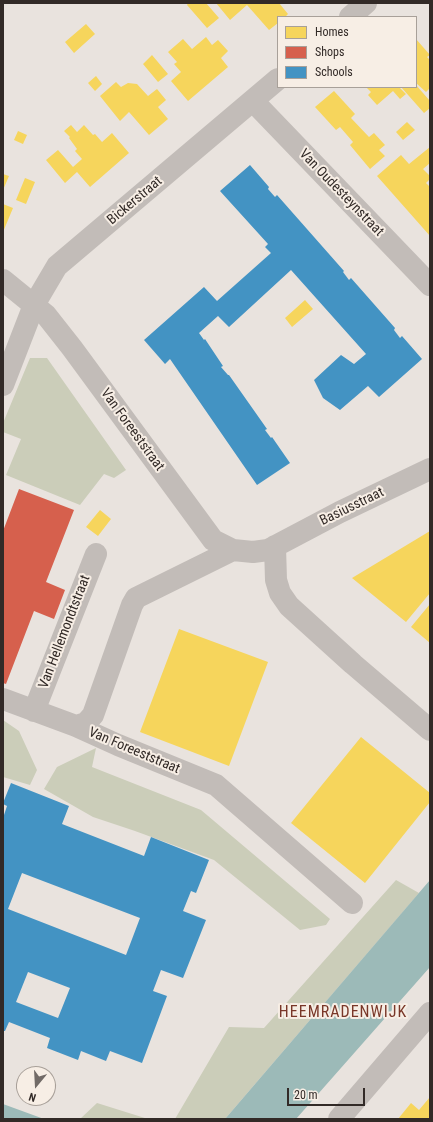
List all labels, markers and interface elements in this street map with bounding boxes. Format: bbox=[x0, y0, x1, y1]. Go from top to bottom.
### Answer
legend bbox=[277, 16, 417, 88]
text: Homes bbox=[315, 25, 349, 39]
text: Shops bbox=[315, 45, 344, 59]
text: Schools bbox=[315, 65, 353, 79]
street label: Van Oudesteynstraat bbox=[295, 146, 387, 240]
street label: Bickerstraat bbox=[104, 173, 166, 229]
street label: Van Foreeststraat bbox=[96, 386, 168, 474]
street label: Basiusstraat bbox=[317, 484, 387, 530]
street label: Van Hellemondtstraat bbox=[36, 573, 94, 691]
street label: Van Foreeststraat bbox=[86, 724, 182, 778]
district label: HEEMRADENWIJK bbox=[279, 1003, 407, 1023]
north arrow bbox=[16, 1066, 56, 1106]
scale bar bbox=[289, 1080, 367, 1106]
text: 20 m bbox=[294, 1088, 318, 1102]
text: N bbox=[27, 1090, 38, 1104]

